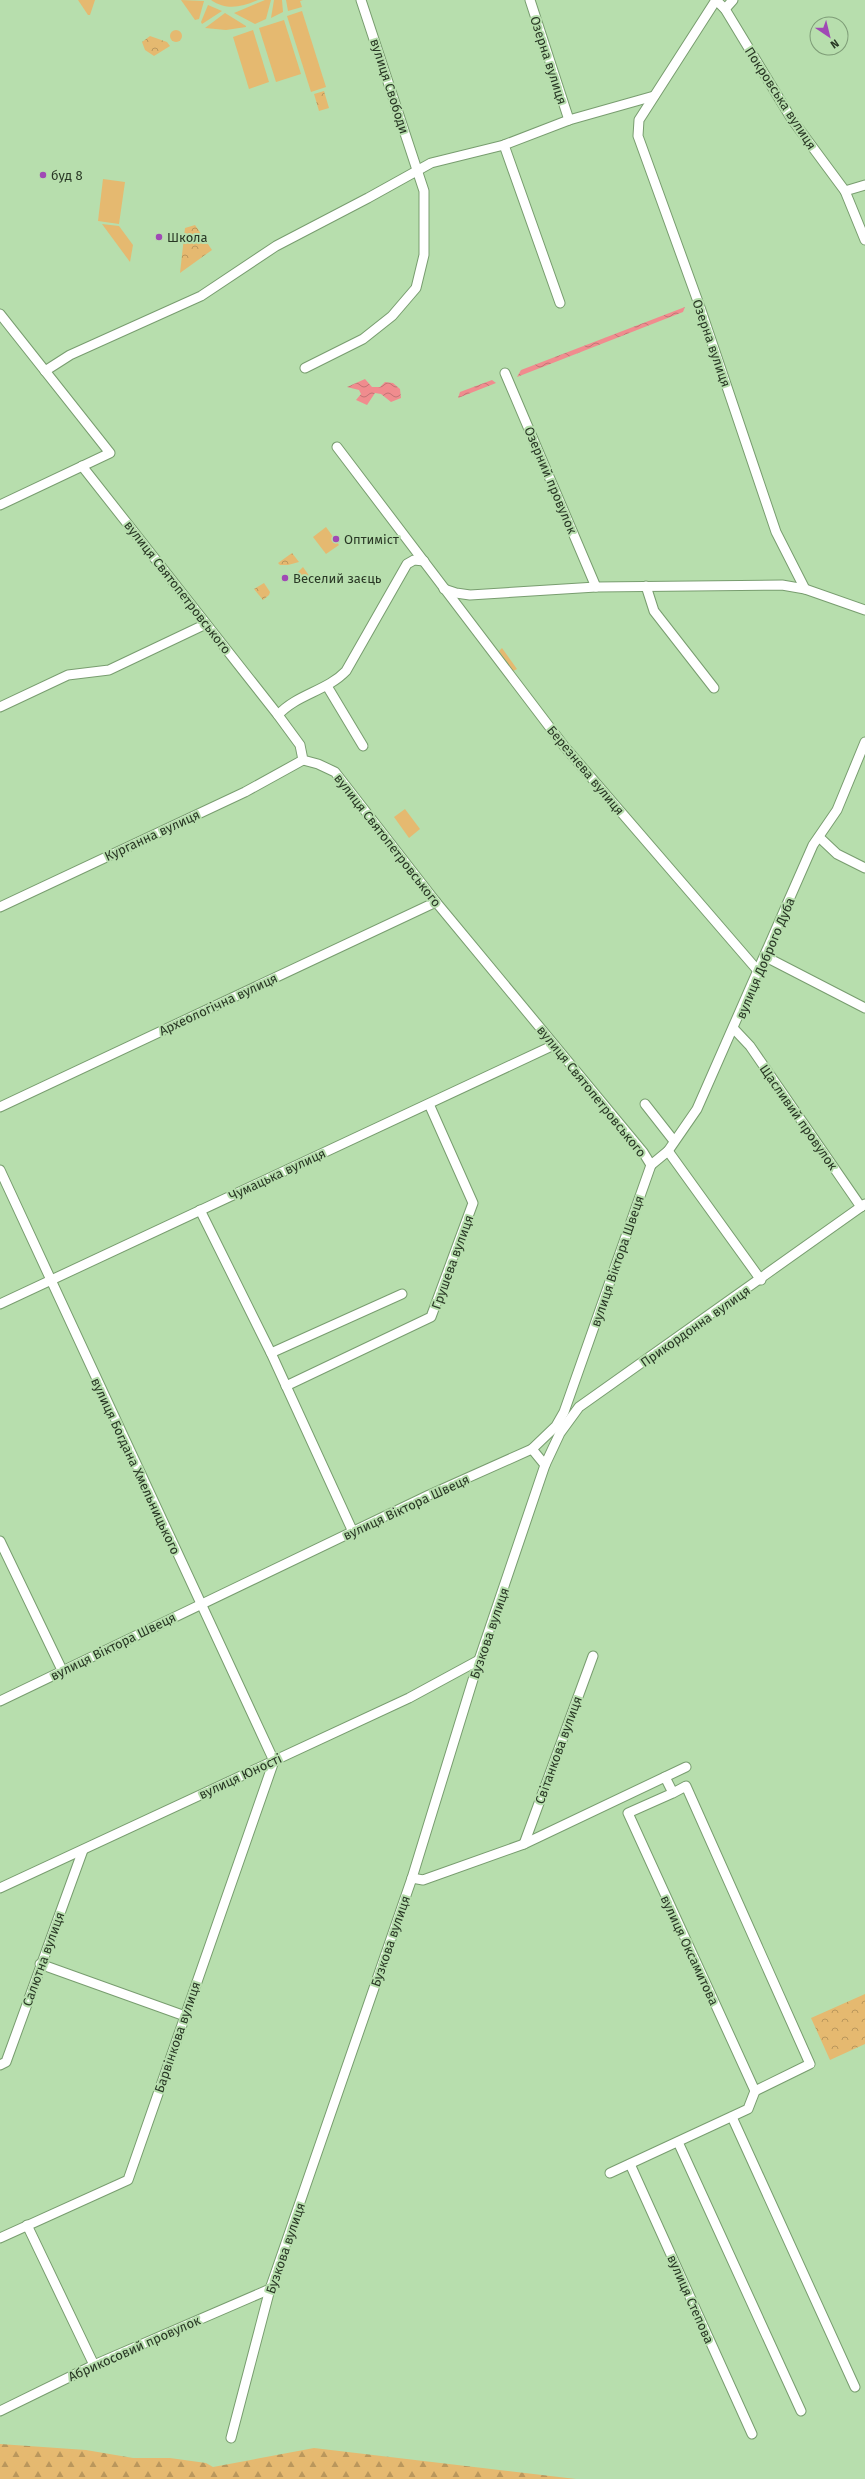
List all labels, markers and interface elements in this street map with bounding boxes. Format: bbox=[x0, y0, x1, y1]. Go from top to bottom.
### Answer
street label: Озерна вулиця bbox=[527, 14, 570, 106]
north arrow bbox=[809, 16, 849, 56]
text: N bbox=[828, 36, 841, 51]
street label: вулиця Свободи bbox=[367, 37, 412, 136]
street label: Покровська вулиця bbox=[742, 44, 819, 152]
place label: буд 8 bbox=[51, 168, 83, 183]
marker: буд 8 bbox=[38, 170, 48, 180]
place label: Школа bbox=[167, 230, 208, 245]
marker: Школа bbox=[154, 232, 164, 242]
street label: Озерна вулиця bbox=[689, 297, 734, 389]
street label: Озерний провулок bbox=[521, 424, 580, 536]
street label: вулиця Святопетровського bbox=[121, 518, 234, 657]
place label: Оптиміст bbox=[344, 532, 399, 547]
marker: Оптиміст bbox=[331, 534, 341, 544]
place label: Веселий заєць bbox=[293, 571, 382, 586]
marker: Веселий заєць bbox=[280, 573, 290, 583]
street label: Березнева вулиця bbox=[544, 723, 627, 818]
street label: вулиця Святопетровського bbox=[331, 771, 444, 910]
street label: Курганна вулиця bbox=[102, 807, 202, 864]
street label: вулиця Доброго Дуба bbox=[733, 895, 798, 1021]
street label: Археологічна вулиця bbox=[157, 970, 280, 1039]
street label: вулиця Святопетровського bbox=[534, 1023, 649, 1160]
street label: Щасливий провулок bbox=[757, 1062, 841, 1173]
street label: Чумацька вулиця bbox=[226, 1145, 328, 1203]
street label: вулиця Віктора Швеця bbox=[588, 1194, 647, 1329]
street label: Грушева вулиця bbox=[428, 1213, 476, 1311]
street label: Прикордонна вулиця bbox=[638, 1283, 753, 1370]
street label: вулиця Богдана Хмельницького bbox=[88, 1375, 183, 1557]
street label: вулиця Віктора Швеця bbox=[341, 1472, 472, 1543]
street label: Бузкова вулиця bbox=[467, 1585, 512, 1681]
street label: вулиця Віктора Швеця bbox=[48, 1610, 178, 1683]
street label: Світанкова вулиця bbox=[532, 1694, 585, 1806]
street label: вулиця Юності bbox=[196, 1751, 284, 1802]
street label: Бузкова вулиця bbox=[368, 1893, 413, 1989]
street label: вулиця Оксамитова bbox=[657, 1893, 722, 2008]
street label: Салютна вулиця bbox=[19, 1910, 67, 2008]
street label: Барвінкова вулиця bbox=[151, 1980, 204, 2095]
street label: Бузкова вулиця bbox=[263, 2200, 308, 2296]
street label: вулиця Степова bbox=[664, 2252, 717, 2346]
street label: Абрикосовий провулок bbox=[66, 2312, 203, 2384]

